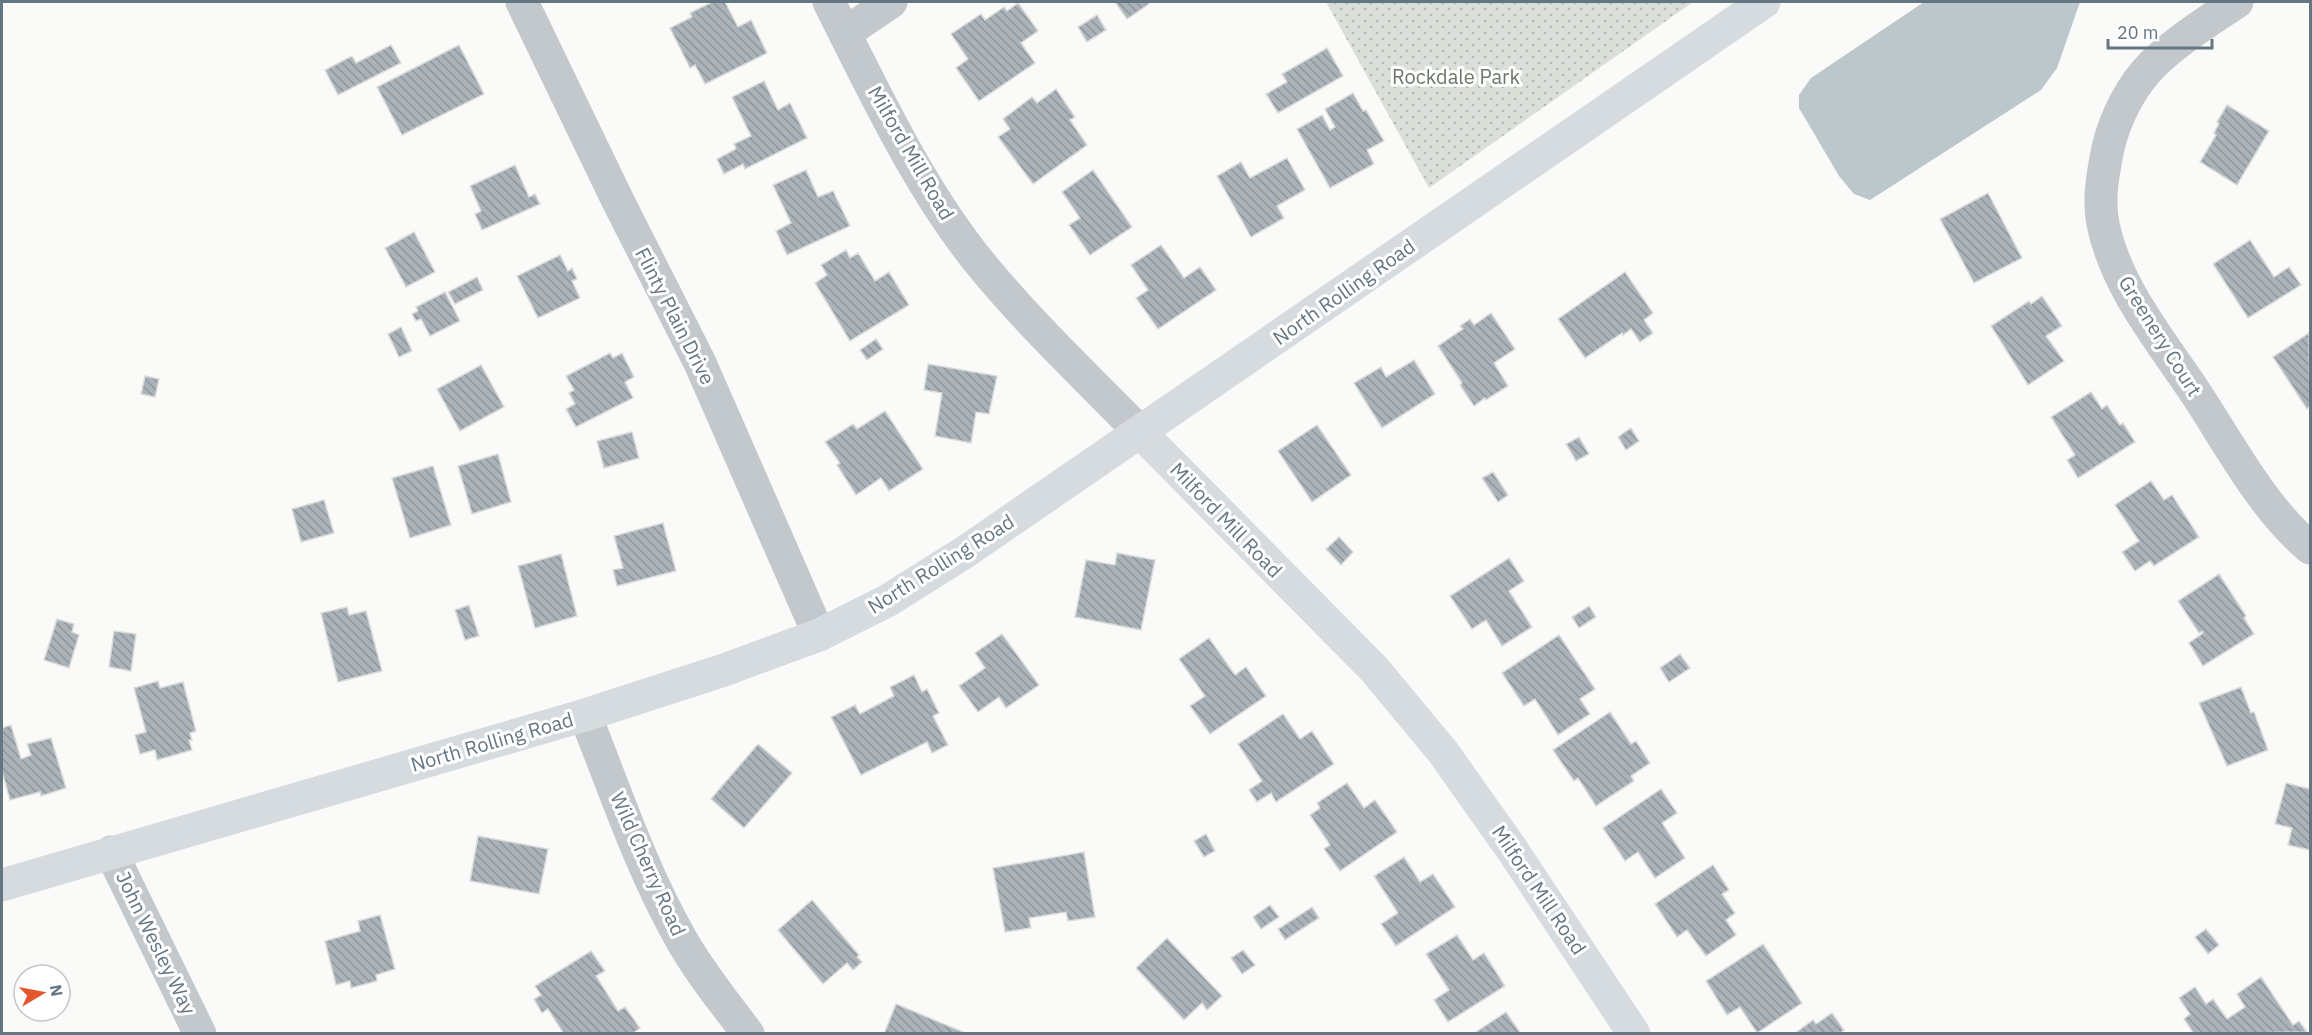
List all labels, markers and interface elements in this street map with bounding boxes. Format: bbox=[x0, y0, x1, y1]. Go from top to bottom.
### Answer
scale bar bbox=[2108, 12, 2212, 50]
text: 20 m bbox=[2117, 21, 2159, 44]
park label: Rockdale Park bbox=[1392, 63, 1520, 90]
street label: Milford Mill Road bbox=[862, 81, 961, 225]
street label: North Rolling Road bbox=[1267, 232, 1420, 351]
street label: Flinty Plain Drive bbox=[629, 243, 722, 389]
street label: Greenery Court bbox=[2113, 270, 2208, 401]
street label: Milford Mill Road bbox=[1164, 456, 1288, 583]
street label: North Rolling Road bbox=[862, 508, 1019, 620]
street label: North Rolling Road bbox=[407, 705, 576, 778]
street label: Wild Cherry Road bbox=[605, 788, 692, 940]
street label: Milford Mill Road bbox=[1486, 820, 1593, 960]
street label: John Wesley Way bbox=[110, 867, 203, 1019]
north arrow bbox=[12, 963, 72, 1023]
text: N bbox=[46, 983, 68, 998]

